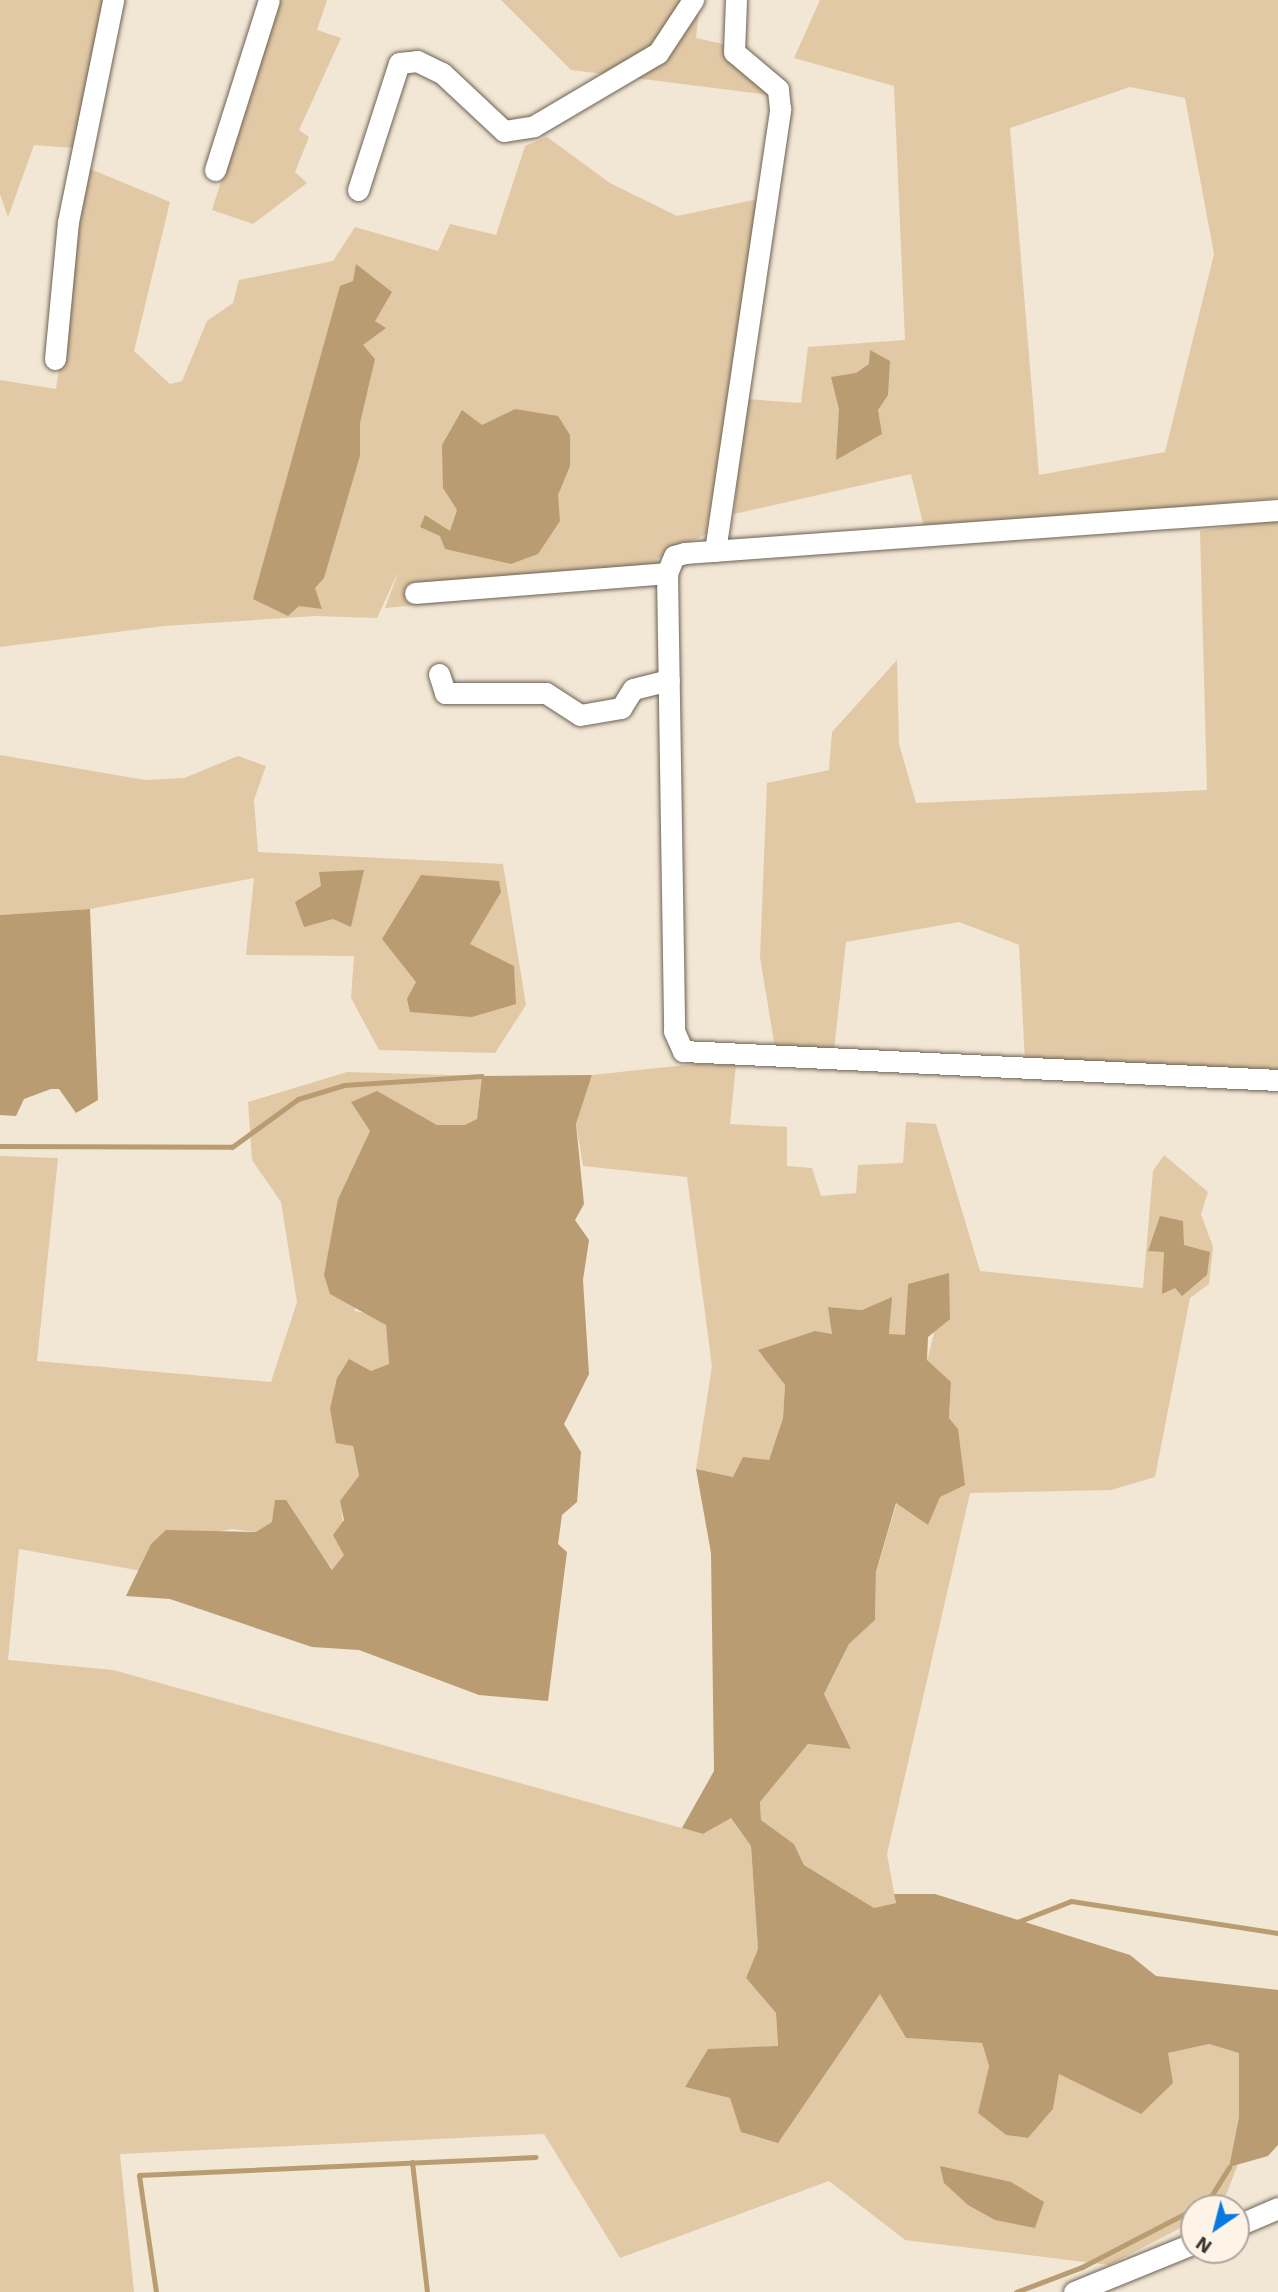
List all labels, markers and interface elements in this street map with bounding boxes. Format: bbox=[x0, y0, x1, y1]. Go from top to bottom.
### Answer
north arrow bbox=[1180, 2194, 1250, 2264]
text: N bbox=[1191, 2232, 1216, 2258]

